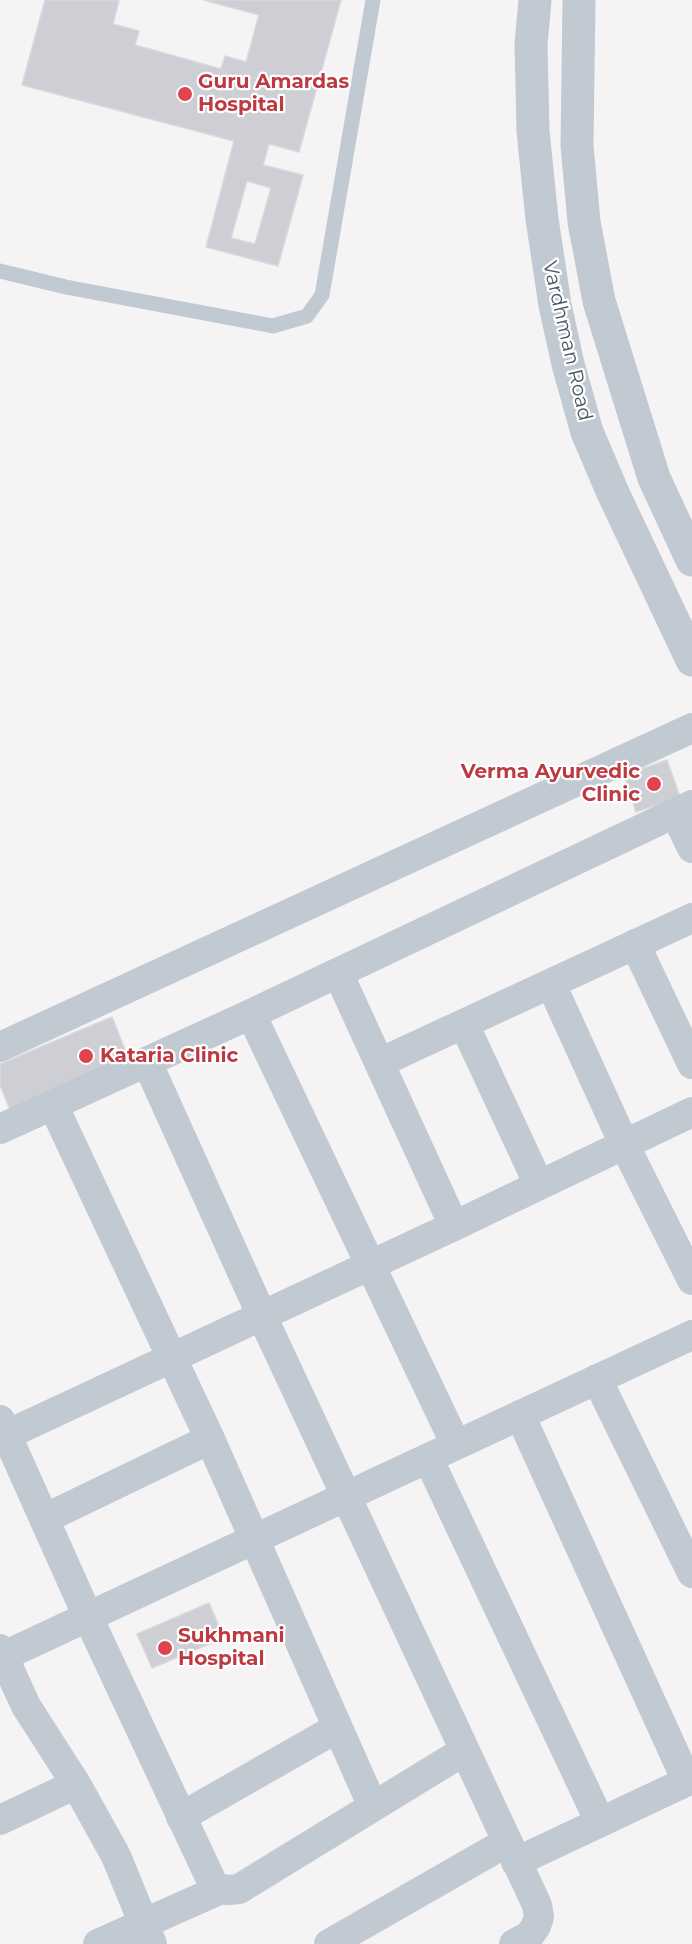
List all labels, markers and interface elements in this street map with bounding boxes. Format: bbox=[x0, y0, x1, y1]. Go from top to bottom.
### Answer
place label: Guru Amardas Hospital bbox=[198, 70, 349, 117]
marker: Guru Amardas Hospital bbox=[176, 85, 194, 103]
street label: Vardhman Road bbox=[537, 259, 597, 423]
place label: Verma Ayurvedic Clinic bbox=[461, 760, 640, 807]
marker: Verma Ayurvedic Clinic bbox=[645, 775, 663, 793]
place label: Kataria Clinic bbox=[100, 1044, 238, 1068]
marker: Kataria Clinic bbox=[77, 1047, 95, 1065]
place label: Sukhmani Hospital bbox=[178, 1624, 285, 1671]
marker: Sukhmani Hospital bbox=[156, 1639, 174, 1657]

